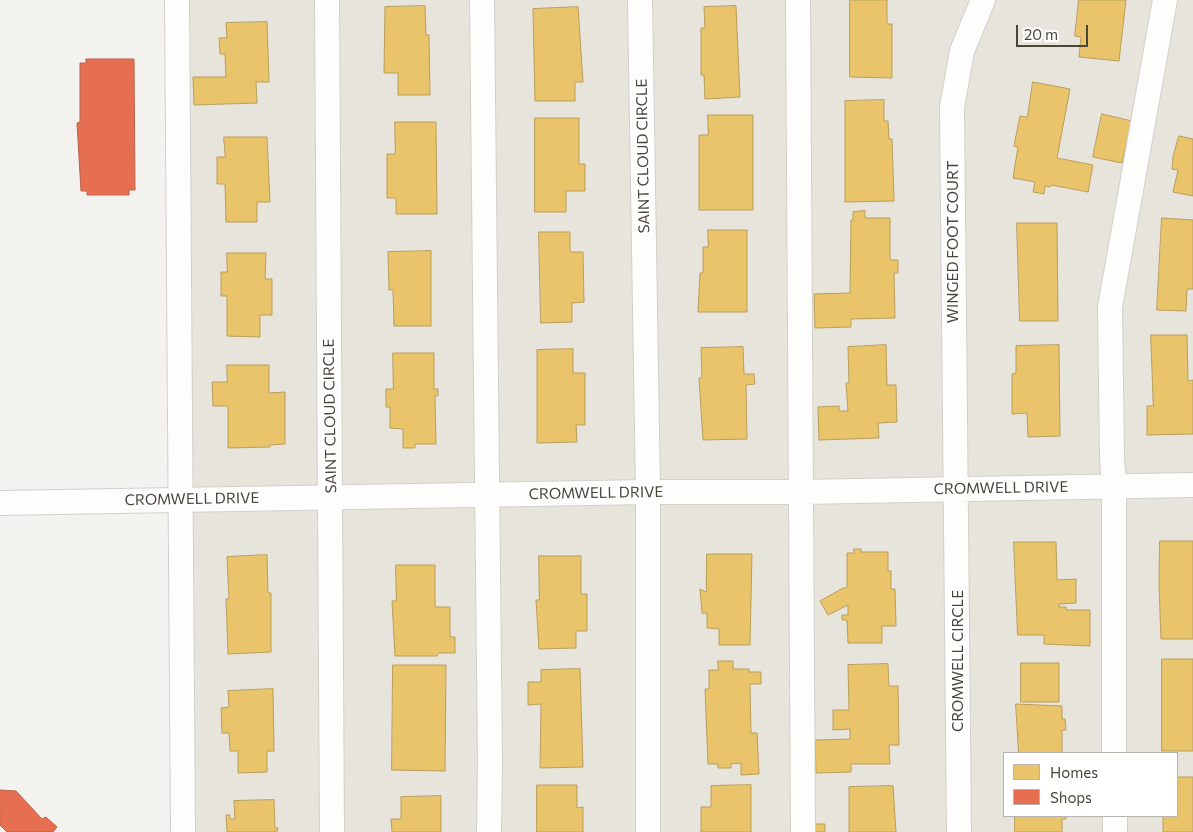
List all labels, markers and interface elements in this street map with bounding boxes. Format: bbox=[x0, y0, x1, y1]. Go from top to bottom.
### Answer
scale bar bbox=[1018, 15, 1090, 47]
text: 20 m bbox=[1024, 25, 1058, 43]
street label: SAINT CLOUD CIRCLE bbox=[633, 78, 653, 234]
street label: WINGED FOOT COURT bbox=[944, 161, 962, 323]
street label: SAINT CLOUD CIRCLE bbox=[320, 338, 340, 494]
street label: CROMWELL DRIVE bbox=[934, 478, 1068, 498]
street label: CROMWELL DRIVE bbox=[529, 483, 663, 503]
street label: CROMWELL DRIVE bbox=[125, 489, 259, 509]
street label: CROMWELL CIRCLE bbox=[949, 590, 967, 732]
legend bbox=[1003, 752, 1178, 817]
text: Homes bbox=[1050, 763, 1098, 781]
text: Shops bbox=[1050, 788, 1092, 806]

